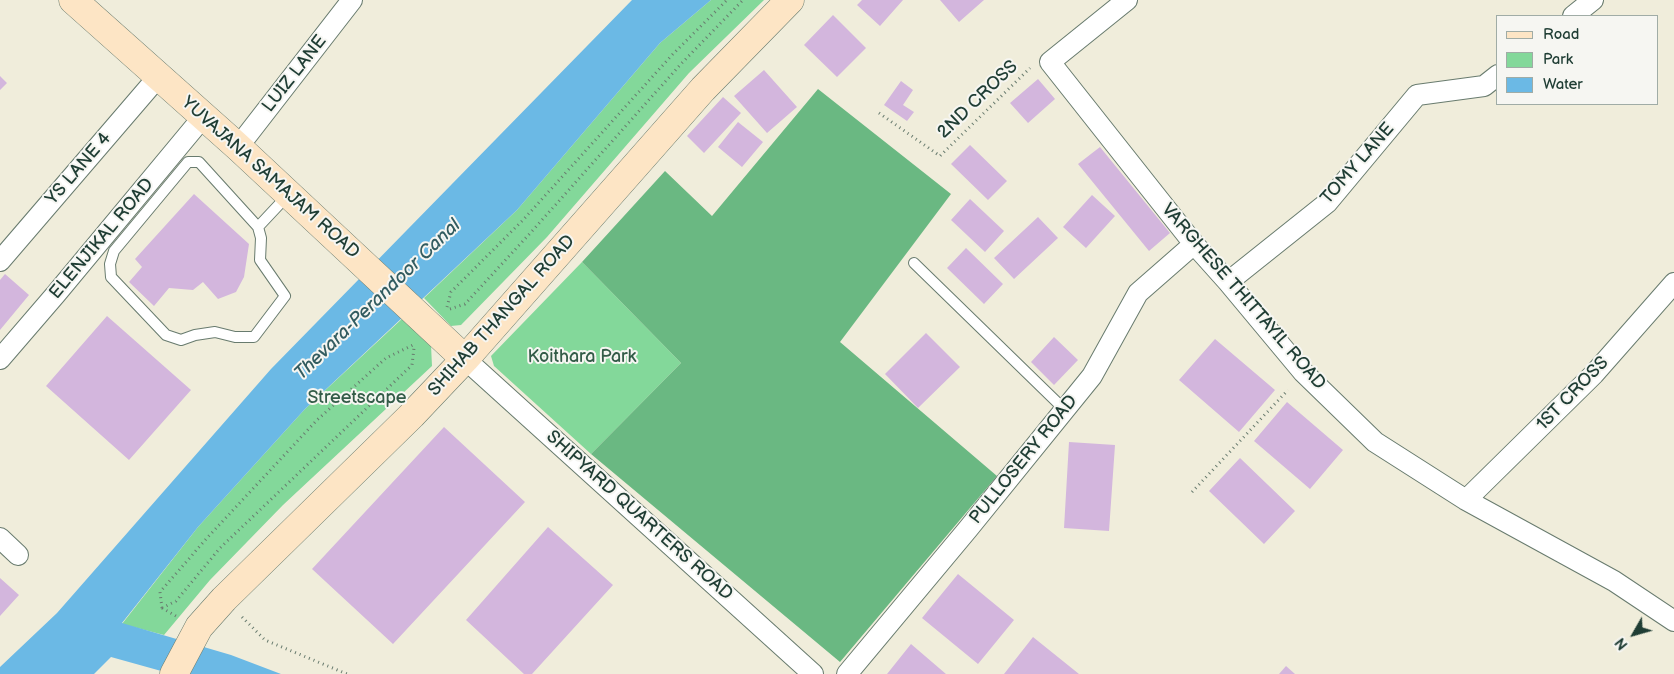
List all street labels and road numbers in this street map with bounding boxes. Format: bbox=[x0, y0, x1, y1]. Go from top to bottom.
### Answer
street label: LUIZ LANE bbox=[258, 31, 332, 117]
street label: 2ND CROSS bbox=[933, 56, 1023, 144]
street label: YUVAJANA SAMAJAM ROAD bbox=[177, 92, 363, 264]
street label: TOMY LANE bbox=[1317, 119, 1399, 209]
street label: YS LANE 4 bbox=[42, 128, 116, 210]
street label: ELENJIKAL ROAD bbox=[45, 174, 159, 304]
street label: VARGHESE THITTAYIL ROAD bbox=[1156, 200, 1330, 394]
street label: SHIHAB THANGAL ROAD bbox=[424, 231, 580, 401]
street label: 1ST CROSS bbox=[1533, 353, 1613, 435]
street label: PULLOSERY ROAD bbox=[965, 391, 1083, 529]
street label: SHIPYARD QUARTERS ROAD bbox=[541, 426, 737, 606]

